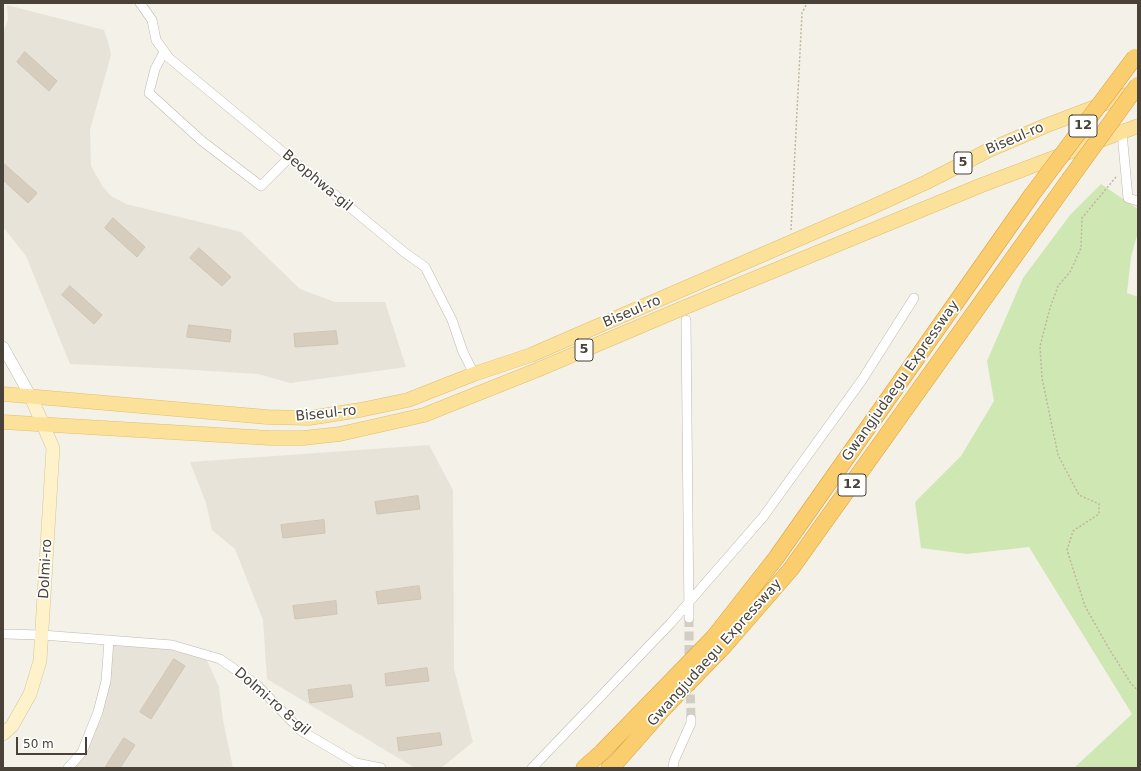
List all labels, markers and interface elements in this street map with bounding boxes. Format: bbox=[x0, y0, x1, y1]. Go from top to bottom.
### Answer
road number: 12 bbox=[1069, 115, 1097, 137]
street label: Biseul-ro bbox=[984, 119, 1046, 159]
street label: Beophwa-gil bbox=[279, 147, 355, 215]
road number: 5 bbox=[954, 152, 972, 174]
street label: Biseul-ro bbox=[601, 292, 663, 332]
street label: Gwangjudaegu Expressway bbox=[839, 297, 963, 465]
road number: 5 bbox=[575, 339, 593, 361]
street label: Biseul-ro bbox=[295, 402, 357, 426]
road number: 12 bbox=[838, 474, 866, 496]
street label: Dolmi-ro bbox=[36, 539, 56, 599]
street label: Gwangjudaegu Expressway bbox=[644, 576, 786, 730]
street label: Dolmi-ro 8-gil bbox=[231, 665, 313, 739]
scale bar bbox=[18, 729, 89, 755]
text: 50 m bbox=[23, 737, 54, 751]

